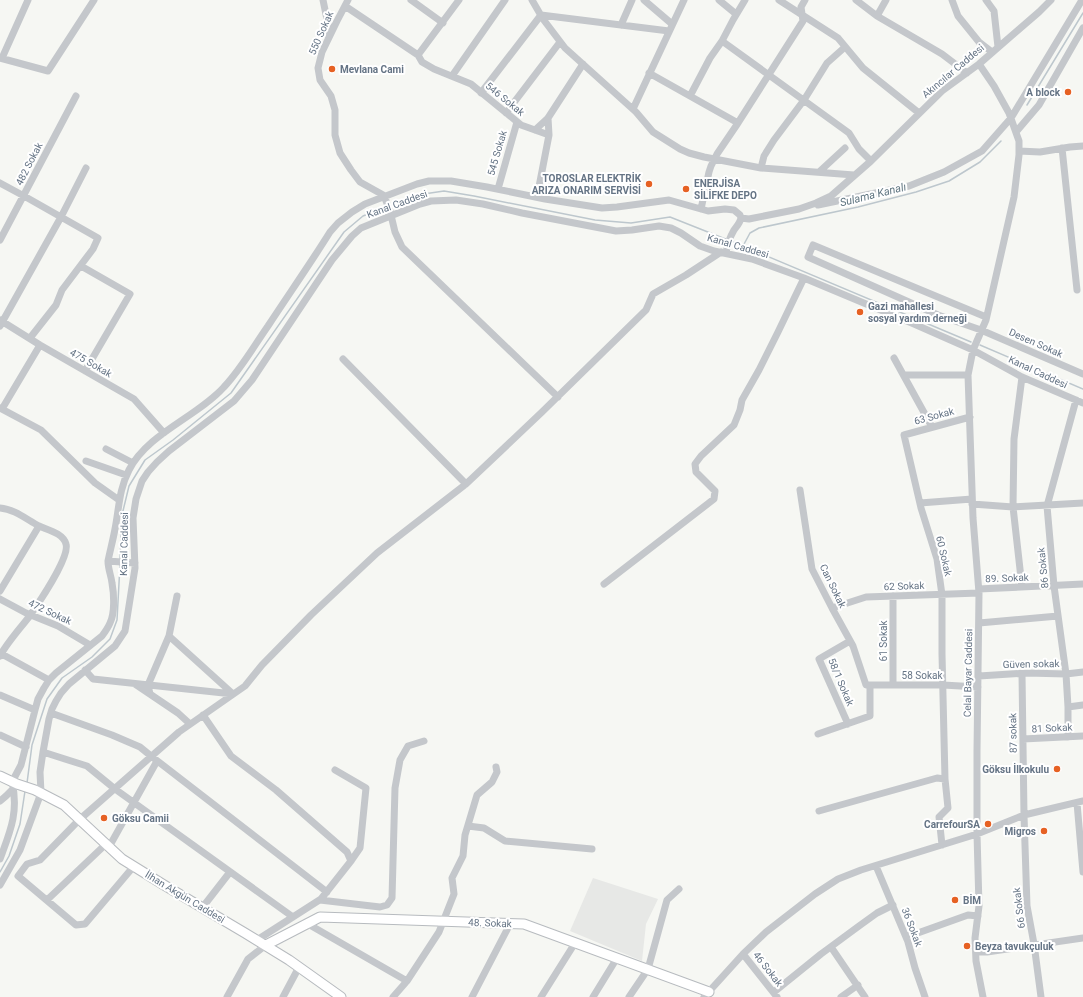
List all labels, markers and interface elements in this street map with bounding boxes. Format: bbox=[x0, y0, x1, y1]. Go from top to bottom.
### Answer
street label: 550 Sokak bbox=[307, 9, 336, 57]
street label: Akıncılar Caddesi bbox=[920, 42, 986, 100]
marker: Mevlana Cami bbox=[327, 64, 337, 74]
place label: Mevlana Cami bbox=[340, 64, 404, 75]
street label: 546 Sokak bbox=[483, 80, 527, 119]
place label: A block bbox=[1026, 87, 1061, 98]
marker: A block bbox=[1063, 87, 1073, 97]
street label: 545 Sokak bbox=[485, 128, 509, 177]
street label: 482 Sokak bbox=[14, 140, 45, 187]
place label: TOROSLAR ELEKTRİK ARIZA ONARIM SERVİSİ bbox=[532, 171, 642, 196]
place label: ENERJİSA SİLİFKE DEPO bbox=[694, 176, 757, 201]
marker: TOROSLAR ELEKTRİK ARIZA ONARIM SERVİSİ bbox=[644, 179, 654, 189]
water label: Sulama Kanalı bbox=[838, 180, 908, 210]
marker: ENERJİSA SİLİFKE DEPO bbox=[681, 184, 691, 194]
street label: Kanal Caddesi bbox=[365, 188, 429, 220]
street label: Kanal Caddesi bbox=[706, 232, 770, 260]
place label: Gazi mahallesi sosyal yardım derneği bbox=[868, 301, 967, 324]
marker: Gazi mahallesi sosyal yardım derneği bbox=[855, 307, 865, 317]
street label: Desen Sokak bbox=[1007, 326, 1065, 360]
street label: 475 Sokak bbox=[68, 347, 115, 380]
street label: Kanal Caddesi bbox=[1007, 354, 1069, 390]
street label: 63 Sokak bbox=[913, 405, 956, 427]
street label: Kanal Caddesi bbox=[118, 512, 130, 576]
street label: 60 Sokak bbox=[934, 535, 954, 578]
street label: 86 Sokak bbox=[1035, 546, 1051, 589]
street label: Can Sokak bbox=[818, 562, 849, 610]
street label: 89. Sokak bbox=[985, 572, 1030, 584]
street label: 62 Sokak bbox=[883, 580, 926, 592]
street label: 472 Sokak bbox=[27, 597, 74, 627]
street label: 61 Sokak bbox=[878, 620, 889, 661]
street label: Celal Bayar Caddesi bbox=[962, 629, 974, 717]
street label: 58/1 Sokak bbox=[826, 657, 856, 708]
street label: Güven sokak bbox=[1002, 658, 1060, 670]
street label: 58 Sokak bbox=[902, 670, 943, 681]
street label: 87 sokak bbox=[1007, 712, 1019, 753]
street label: 81 Sokak bbox=[1031, 721, 1074, 735]
place label: Göksu İlkokulu bbox=[982, 762, 1049, 775]
marker: Göksu İlkokulu bbox=[1052, 764, 1062, 774]
marker: Göksu Camii bbox=[99, 813, 109, 823]
place label: Göksu Camii bbox=[112, 813, 169, 824]
place label: CarrefourSA bbox=[924, 819, 980, 830]
marker: CarrefourSA bbox=[983, 819, 993, 829]
place label: Migros bbox=[1005, 826, 1036, 837]
marker: Migros bbox=[1039, 826, 1049, 836]
street label: İlhan Akgün Caddesi bbox=[143, 868, 227, 925]
street label: 66 Sokak bbox=[1011, 886, 1027, 929]
place label: BİM bbox=[963, 893, 981, 906]
marker: BİM bbox=[950, 895, 960, 905]
street label: 36 Sokak bbox=[900, 906, 925, 949]
street label: 48. Sokak bbox=[468, 917, 513, 929]
marker: Beyza tavukçuluk bbox=[962, 941, 972, 951]
place label: Beyza tavukçuluk bbox=[975, 941, 1054, 952]
street label: 46 Sokak bbox=[751, 949, 786, 989]

